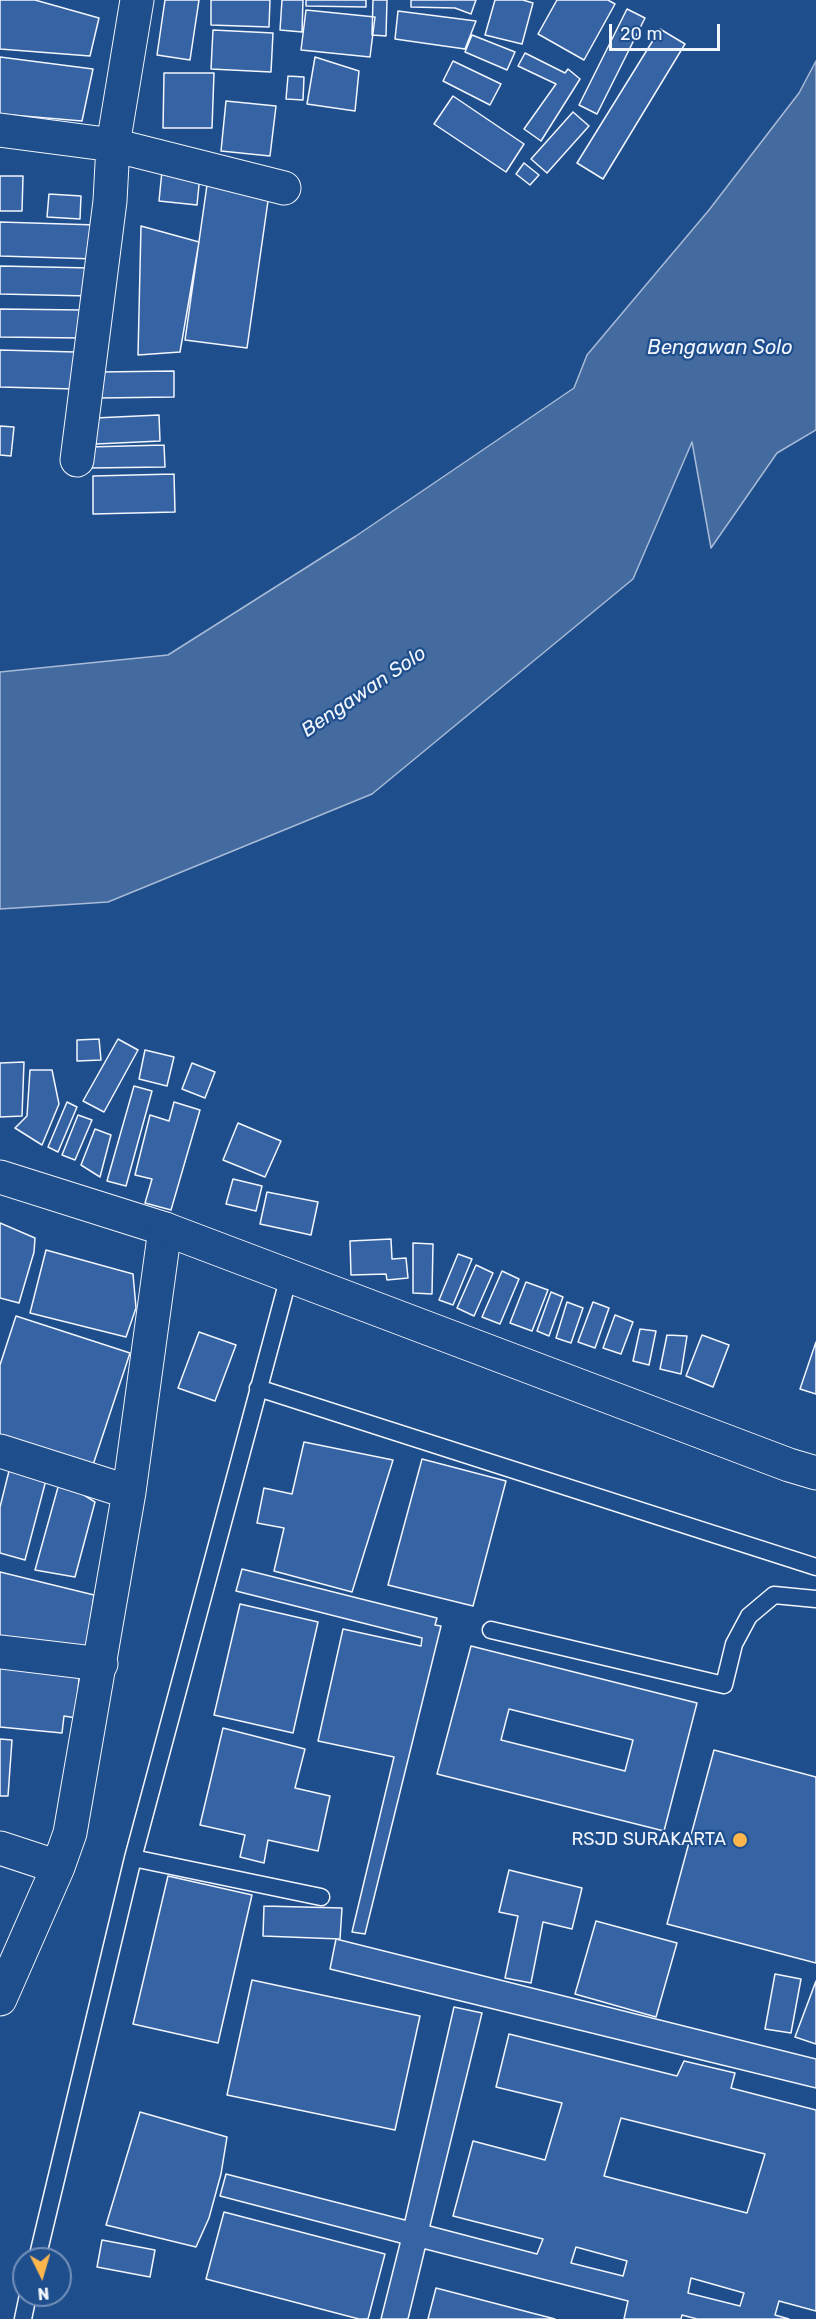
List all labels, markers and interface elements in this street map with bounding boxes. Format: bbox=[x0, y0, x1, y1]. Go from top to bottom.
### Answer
scale bar bbox=[612, 12, 723, 50]
text: 20 m bbox=[620, 23, 662, 45]
water label: Bengawan Solo bbox=[647, 336, 793, 360]
water label: Bengawan Solo bbox=[297, 641, 431, 743]
place label: RSJD SURAKARTA bbox=[571, 1829, 726, 1851]
marker: RSJD SURAKARTA bbox=[731, 1831, 749, 1849]
north arrow bbox=[12, 2247, 72, 2307]
text: N bbox=[37, 2283, 50, 2303]

